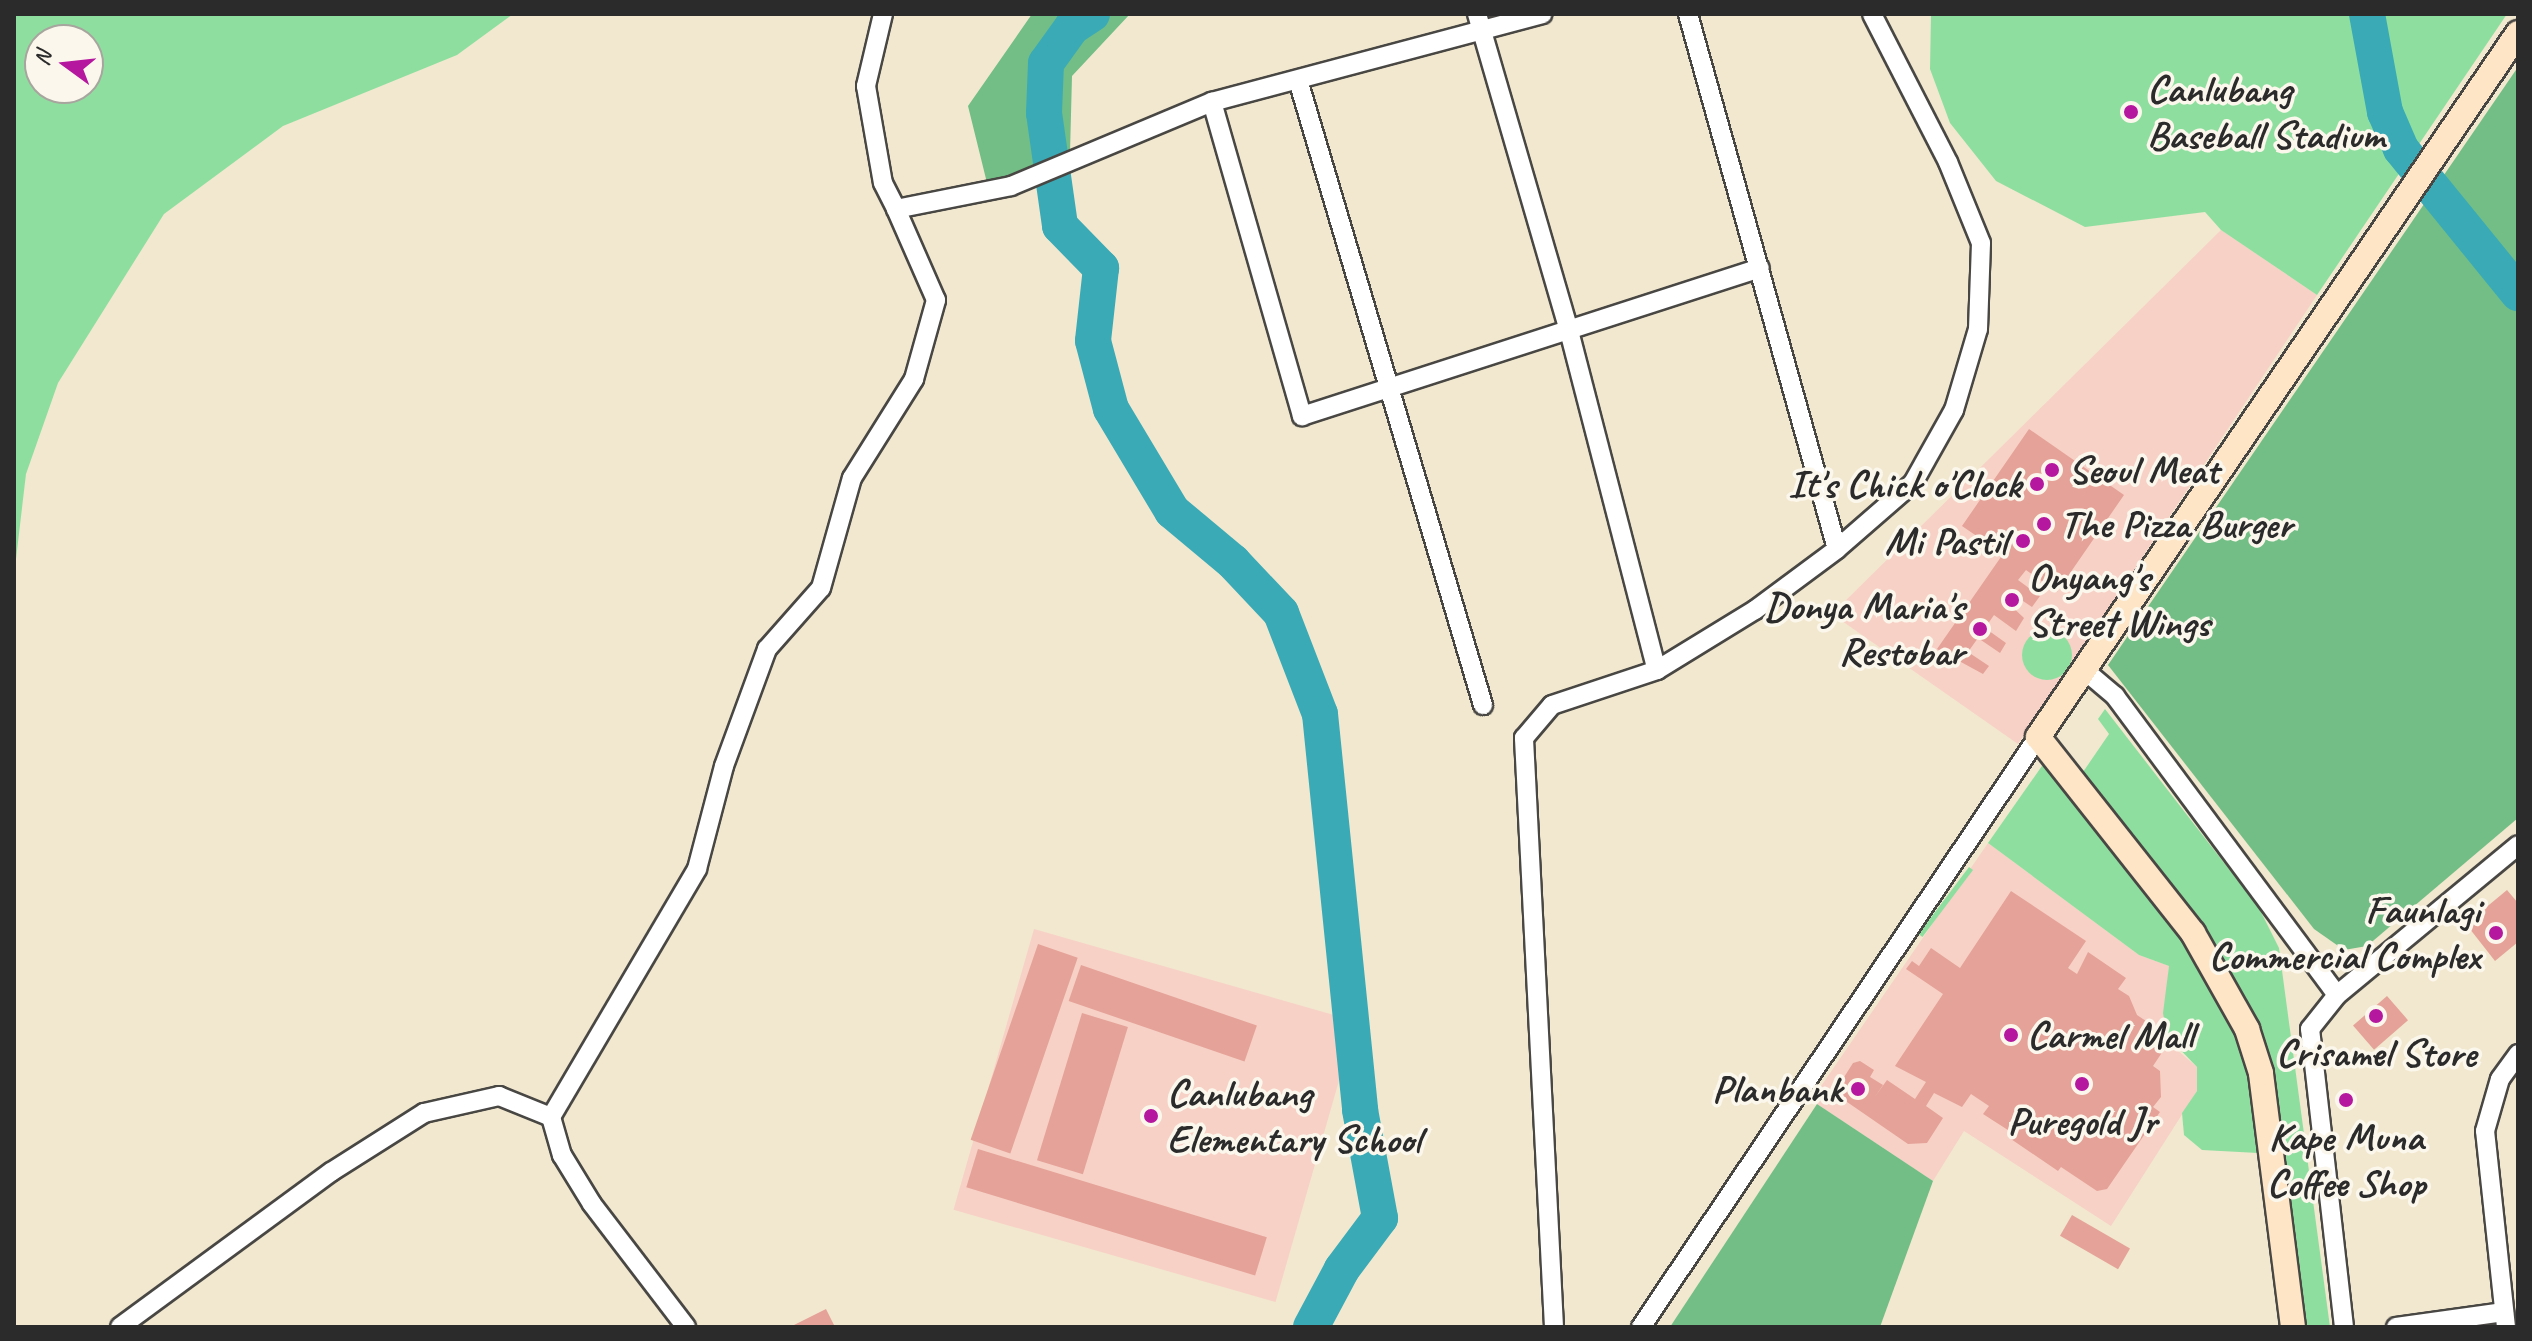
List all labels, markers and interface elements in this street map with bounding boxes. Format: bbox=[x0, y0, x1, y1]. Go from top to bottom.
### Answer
north arrow bbox=[24, 24, 104, 104]
text: N bbox=[27, 48, 58, 69]
place label: Canlubang Baseball Stadium bbox=[2147, 65, 2385, 159]
marker: Canlubang Baseball Stadium bbox=[2122, 103, 2140, 121]
place label: Seoul Meat bbox=[2068, 446, 2219, 494]
place label: It's Chick o'Clock bbox=[1788, 460, 2021, 508]
marker: Seoul Meat bbox=[2043, 461, 2061, 479]
marker: It's Chick o'Clock bbox=[2028, 475, 2046, 493]
place label: The Pizza Burger bbox=[2060, 500, 2292, 548]
marker: The Pizza Burger bbox=[2035, 515, 2053, 533]
place label: Mi Pastil bbox=[1883, 517, 2007, 565]
marker: Mi Pastil bbox=[2014, 532, 2032, 550]
place label: Onyang's Street Wings bbox=[2028, 553, 2211, 647]
place label: Donya Maria's Restobar bbox=[1763, 582, 1964, 676]
marker: Onyang's Street Wings bbox=[2003, 591, 2021, 609]
marker: Donya Maria's Restobar bbox=[1971, 620, 1989, 638]
place label: Faunlagi Commercial Complex bbox=[2209, 886, 2480, 980]
marker: Faunlagi Commercial Complex bbox=[2487, 924, 2505, 942]
marker: Crisamel Store bbox=[2367, 1007, 2385, 1025]
place label: Carmel Mall bbox=[2027, 1011, 2194, 1059]
marker: Carmel Mall bbox=[2002, 1026, 2020, 1044]
place label: Crisamel Store bbox=[2276, 1029, 2476, 1077]
place label: Planbank bbox=[1712, 1065, 1842, 1113]
place label: Canlubang Elementary School bbox=[1167, 1069, 1421, 1163]
marker: Puregold Jr bbox=[2073, 1075, 2091, 1093]
marker: Planbank bbox=[1849, 1080, 1867, 1098]
marker: Kape Muna Coffee Shop bbox=[2337, 1091, 2355, 1109]
place label: Puregold Jr bbox=[2008, 1097, 2156, 1145]
marker: Canlubang Elementary School bbox=[1142, 1107, 1160, 1125]
place label: Kape Muna Coffee Shop bbox=[2266, 1113, 2426, 1207]

